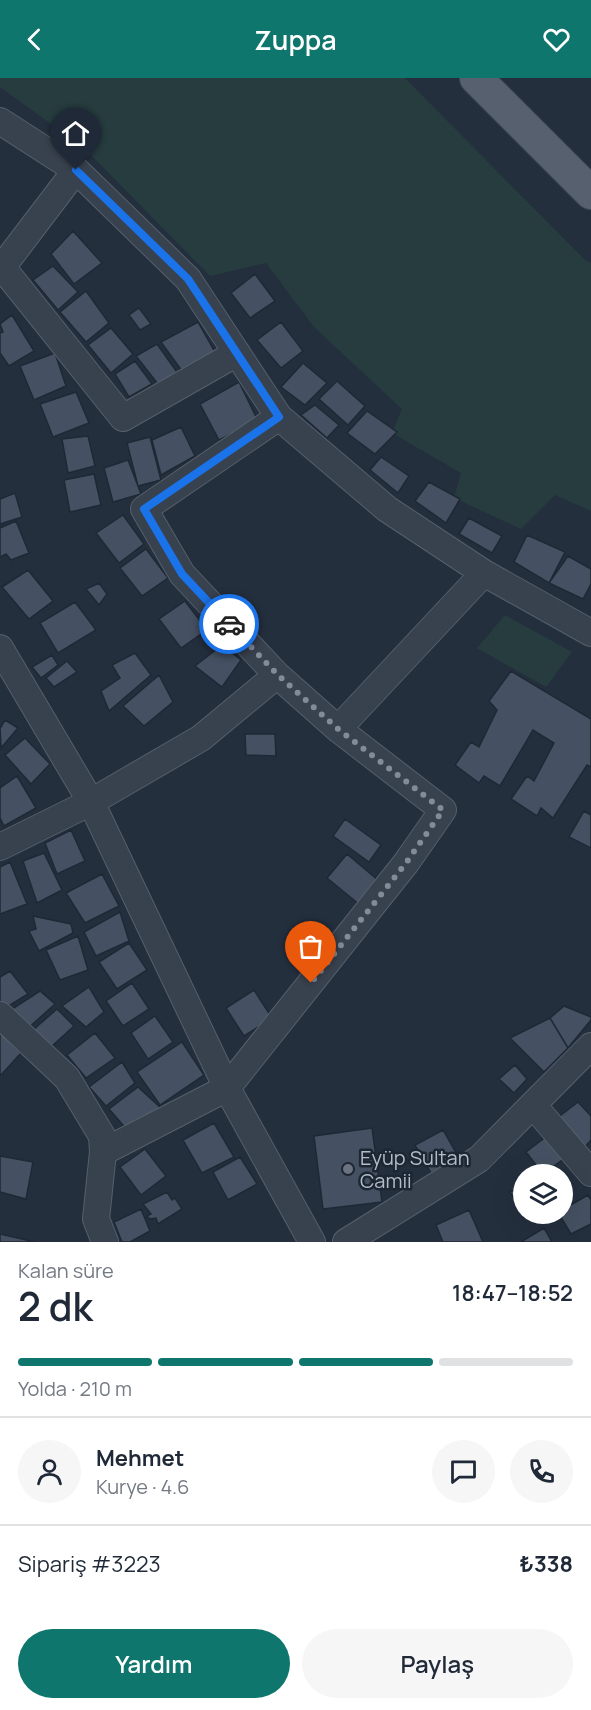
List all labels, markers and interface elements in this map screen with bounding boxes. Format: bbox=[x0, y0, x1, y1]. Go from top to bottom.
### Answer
text: Zuppa bbox=[254, 21, 337, 58]
icon: back bbox=[18, 23, 51, 56]
icon: heart bbox=[540, 23, 573, 56]
pin bbox=[50, 108, 101, 170]
icon: home bbox=[59, 117, 92, 150]
courier bbox=[199, 594, 259, 654]
icon: car bbox=[213, 608, 246, 641]
pin bbox=[285, 921, 336, 983]
icon: bag bbox=[294, 930, 327, 963]
place label: Eyüp Sultan Camii bbox=[360, 1144, 470, 1194]
marker: Eyüp Sultan Camii bbox=[341, 1162, 355, 1176]
map controls bbox=[513, 1164, 573, 1224]
button: layers bbox=[513, 1164, 573, 1224]
text: Kalan süre bbox=[18, 1257, 114, 1284]
text: 18:47–18:52 bbox=[452, 1278, 573, 1308]
text: 2 dk bbox=[18, 1279, 93, 1333]
text: Yolda · 210 m bbox=[18, 1375, 132, 1402]
button: person bbox=[18, 1440, 81, 1503]
button: chat bbox=[432, 1440, 495, 1503]
button: phone bbox=[510, 1440, 573, 1503]
text: Mehmet bbox=[96, 1443, 184, 1473]
text: Kurye · 4.6 bbox=[96, 1473, 189, 1500]
text: Sipariş #3223 bbox=[18, 1549, 161, 1579]
text: ₺338 bbox=[519, 1549, 573, 1579]
button: Yardım bbox=[18, 1629, 290, 1698]
button: Paylaş bbox=[302, 1629, 573, 1698]

